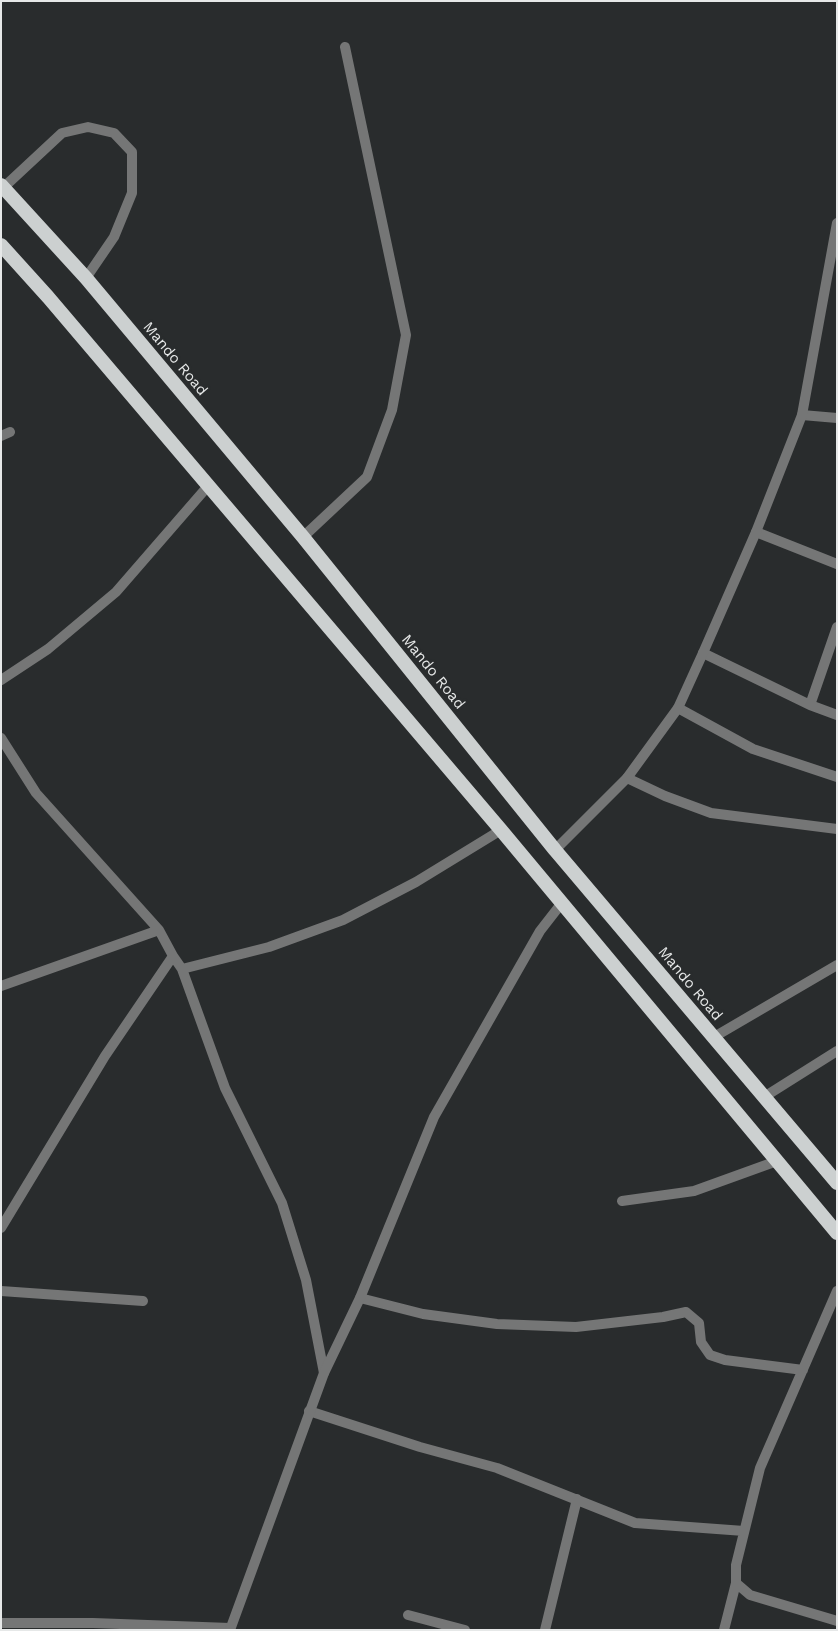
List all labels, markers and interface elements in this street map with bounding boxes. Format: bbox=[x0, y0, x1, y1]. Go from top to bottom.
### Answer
street label: Mando Road bbox=[139, 319, 211, 399]
street label: Mando Road bbox=[397, 631, 469, 713]
street label: Mando Road bbox=[654, 944, 726, 1024]

